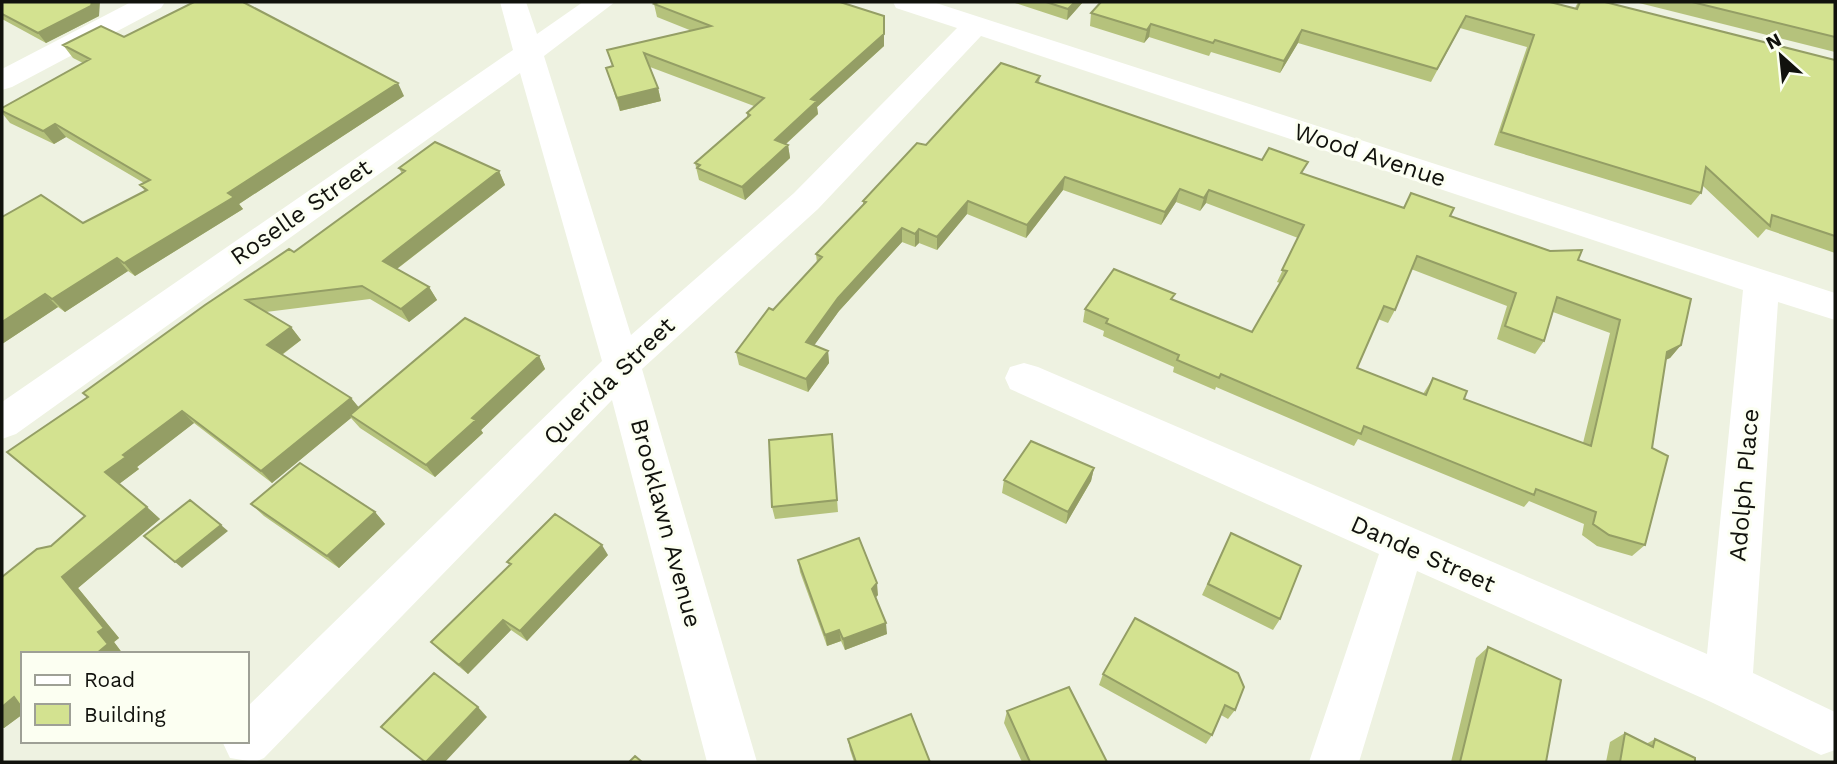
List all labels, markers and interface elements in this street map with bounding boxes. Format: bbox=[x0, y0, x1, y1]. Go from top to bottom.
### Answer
north arrow bbox=[1746, 21, 1816, 91]
text: N bbox=[1762, 28, 1785, 55]
street label: Wood Avenue bbox=[1290, 117, 1450, 193]
street label: Roselle Street bbox=[225, 153, 377, 271]
street label: Querida Street bbox=[538, 311, 680, 451]
street label: Adolph Place bbox=[1723, 407, 1765, 563]
street label: Brooklawn Avenue bbox=[625, 415, 707, 631]
street label: Dande Street bbox=[1346, 510, 1500, 598]
legend bbox=[21, 652, 248, 743]
text: Road bbox=[84, 667, 135, 692]
text: Building bbox=[84, 702, 166, 727]

